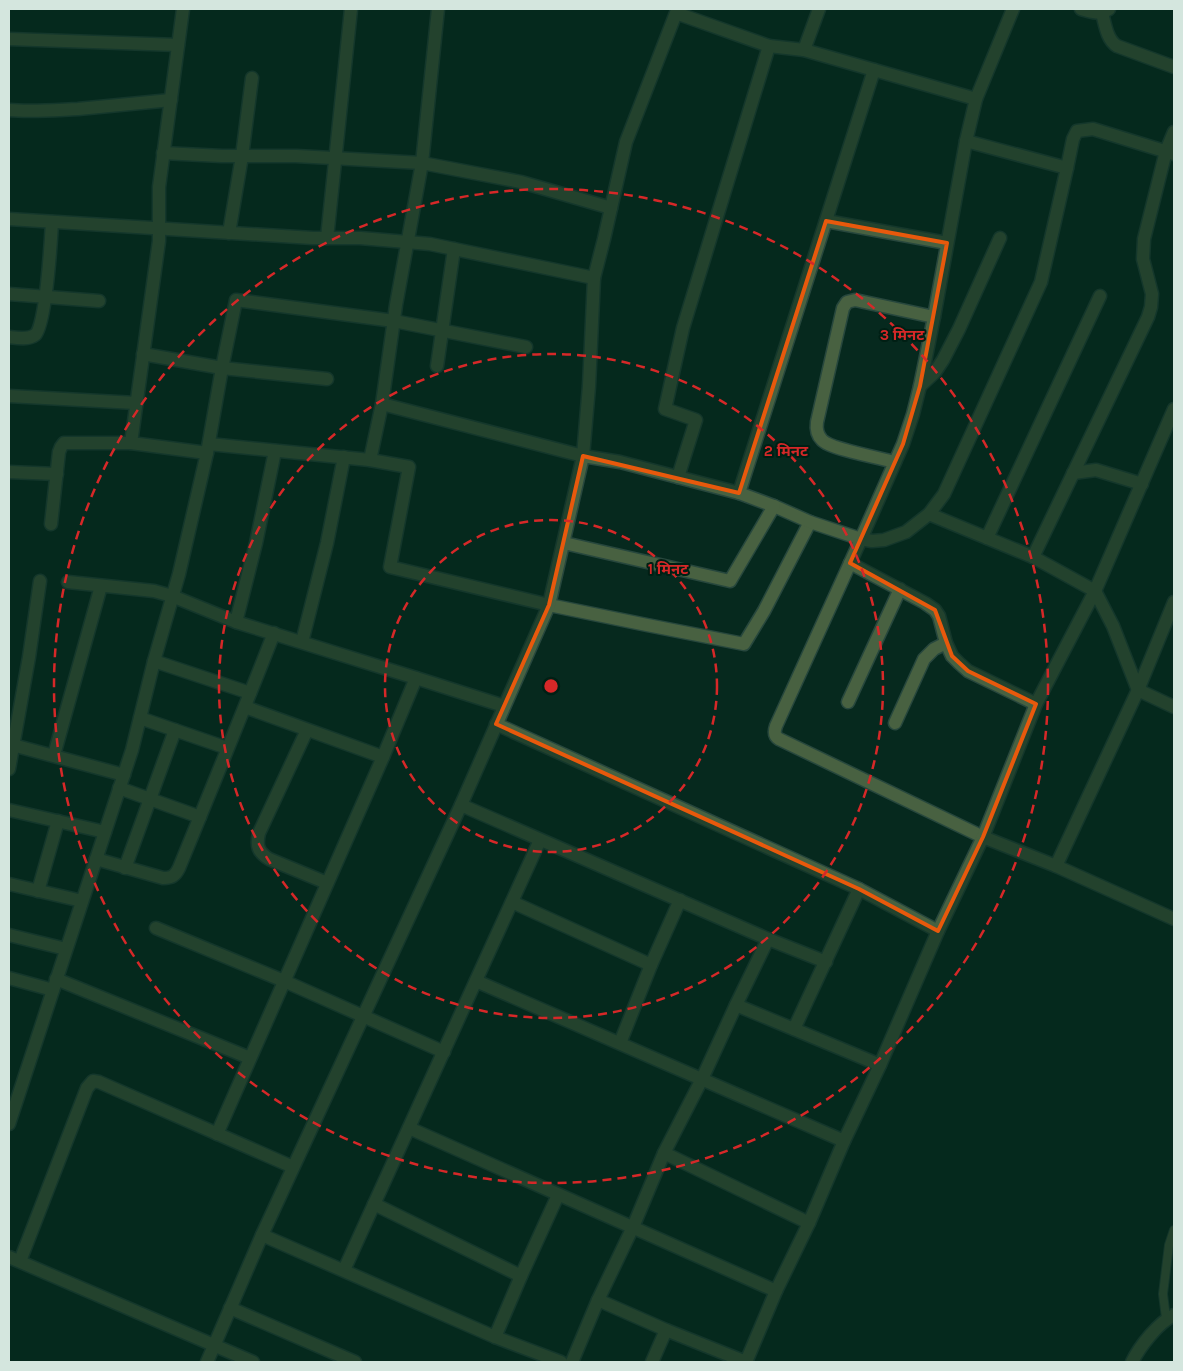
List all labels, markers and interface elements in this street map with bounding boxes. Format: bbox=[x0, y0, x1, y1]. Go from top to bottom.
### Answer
text: 3 मिनट bbox=[880, 326, 925, 344]
text: 2 मिनट bbox=[764, 442, 809, 460]
text: 1 मिनट bbox=[648, 560, 689, 578]
centre of rings bbox=[542, 677, 560, 695]

